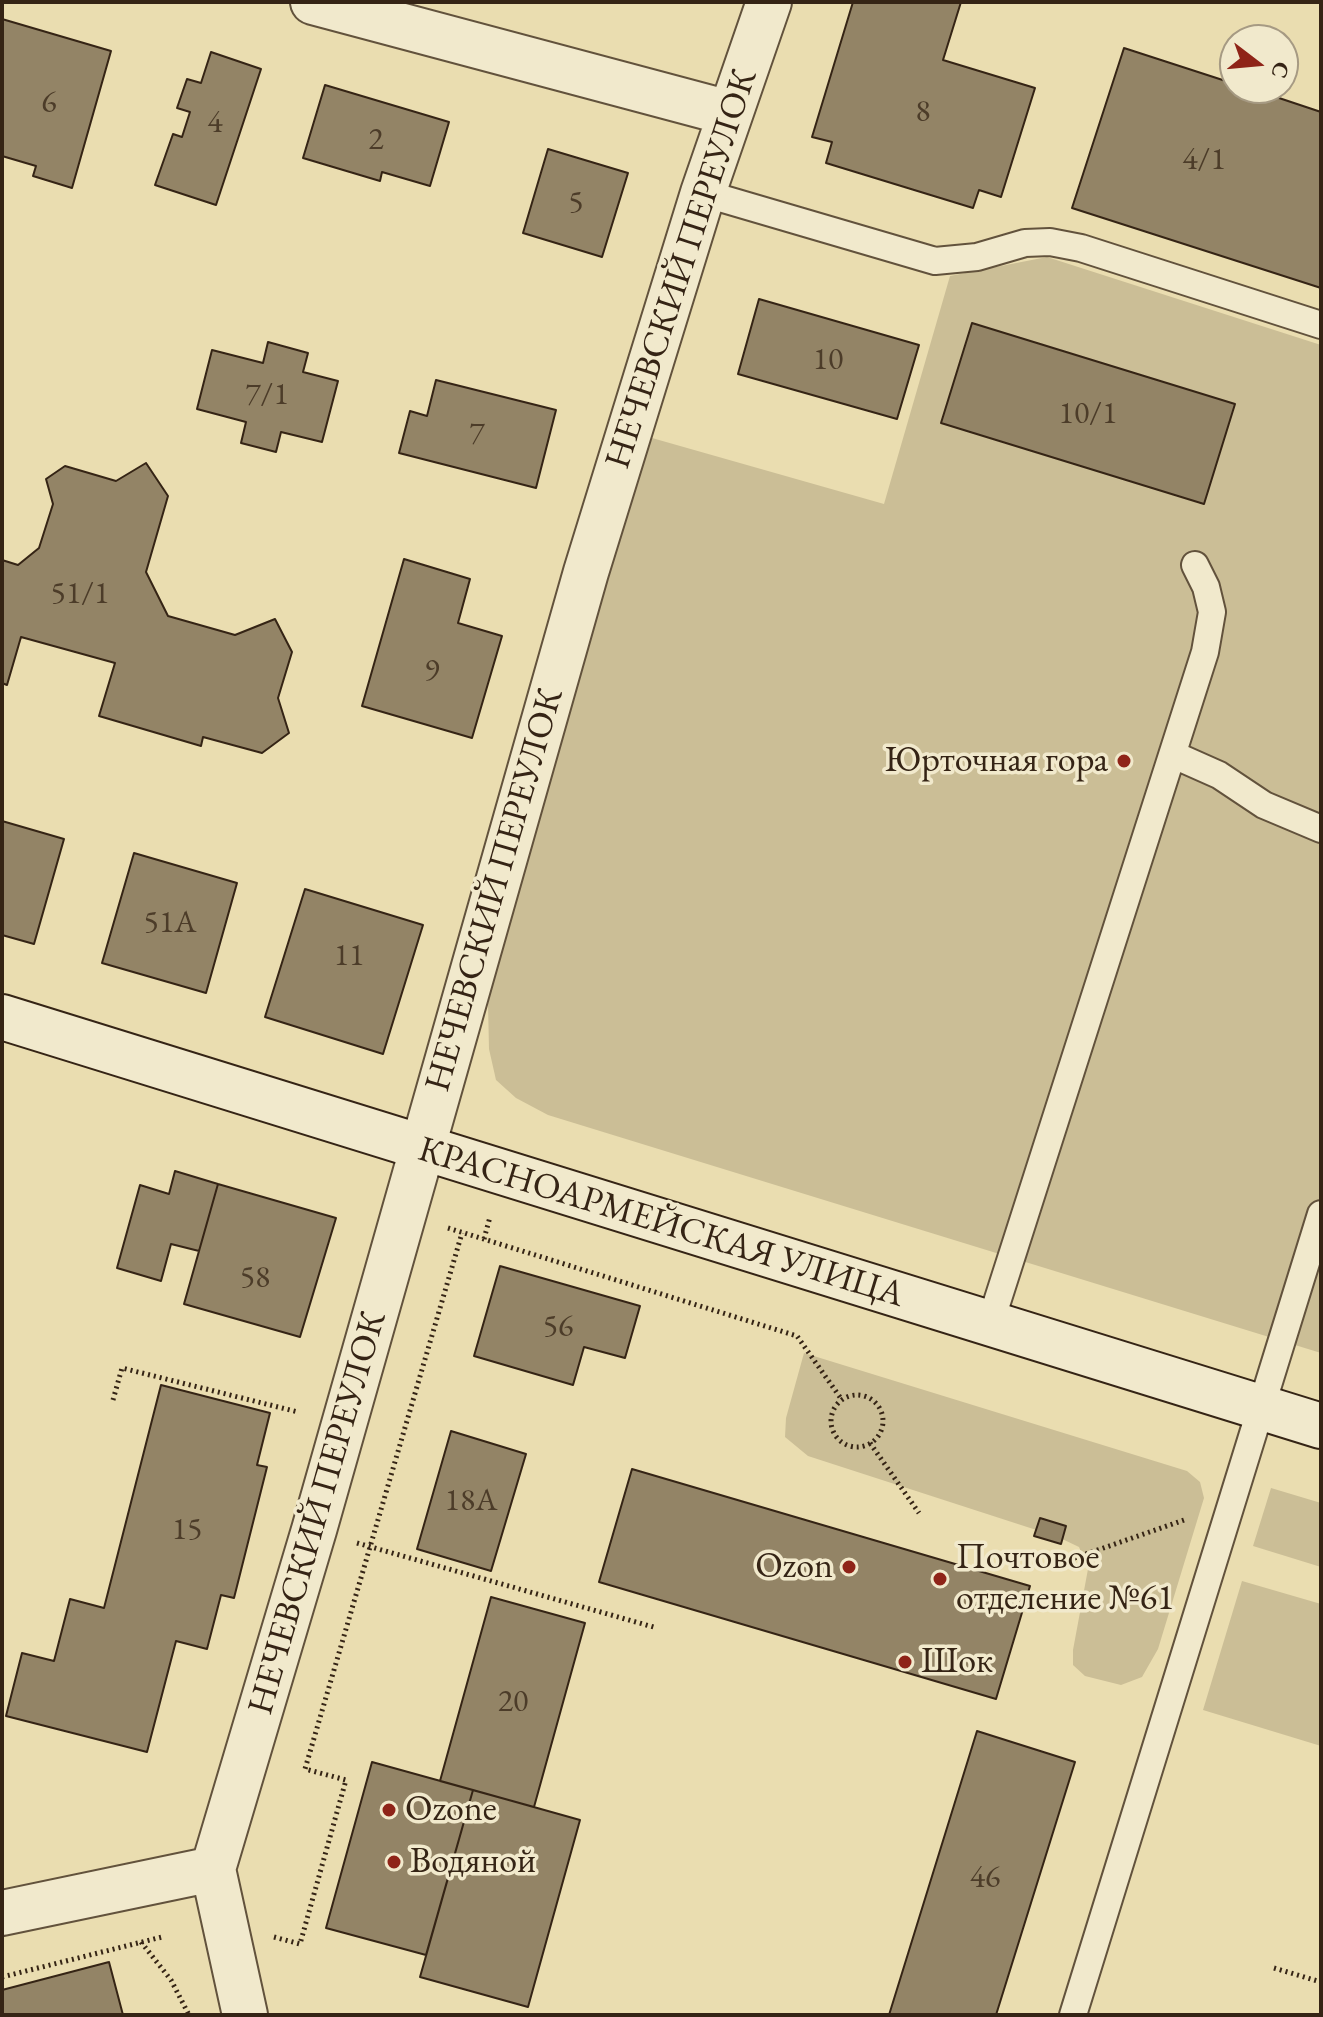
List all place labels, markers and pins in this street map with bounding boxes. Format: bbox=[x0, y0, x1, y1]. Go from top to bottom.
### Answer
place label: Юрточная гора bbox=[884, 739, 1108, 783]
marker: Юрточная гора bbox=[1115, 752, 1133, 770]
place label: Почтовое отделение №61 bbox=[956, 1536, 1174, 1621]
place label: Ozon bbox=[755, 1545, 833, 1589]
marker: Ozon bbox=[840, 1558, 858, 1576]
marker: Почтовое отделение №61 bbox=[931, 1570, 949, 1588]
place label: Шок bbox=[921, 1640, 993, 1684]
marker: Шок bbox=[896, 1653, 914, 1671]
place label: Ozone bbox=[405, 1788, 497, 1832]
marker: Ozone bbox=[380, 1801, 398, 1819]
place label: Водяной bbox=[410, 1840, 536, 1884]
marker: Водяной bbox=[385, 1853, 403, 1871]

